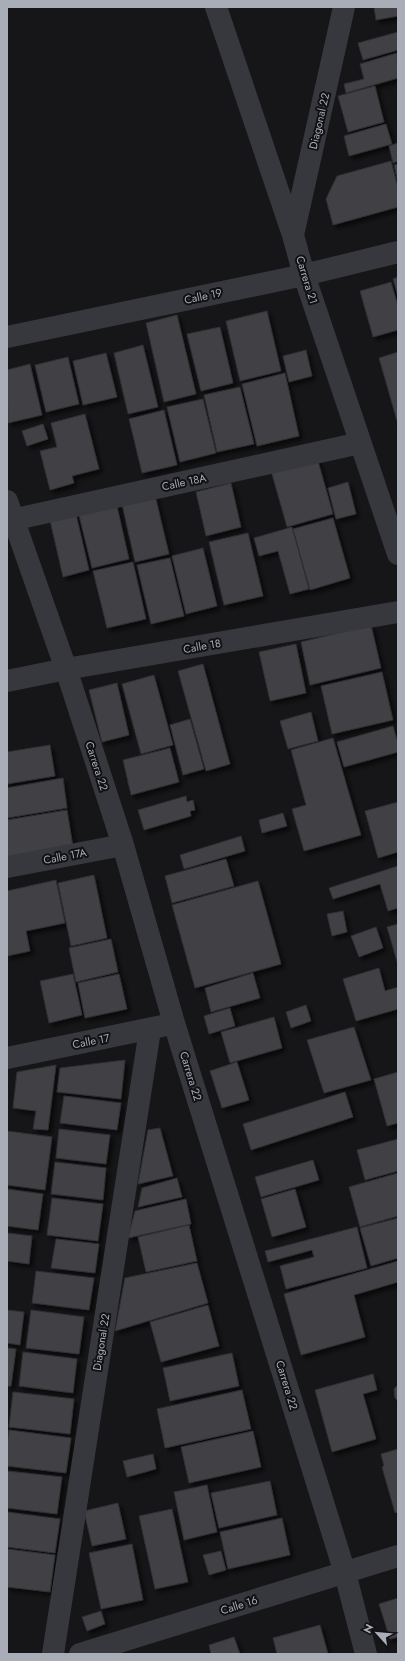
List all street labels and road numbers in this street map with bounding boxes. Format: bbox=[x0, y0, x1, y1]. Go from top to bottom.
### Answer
street label: Diagonal 22 bbox=[305, 91, 333, 151]
street label: Carrera 21 bbox=[292, 254, 322, 306]
street label: Calle 19 bbox=[183, 284, 223, 308]
street label: Calle 18A bbox=[160, 469, 208, 494]
street label: Calle 18 bbox=[182, 635, 222, 657]
street label: Carrera 22 bbox=[82, 739, 112, 793]
street label: Calle 17A bbox=[42, 844, 89, 868]
street label: Calle 17 bbox=[71, 1030, 111, 1052]
street label: Carrera 22 bbox=[176, 1049, 206, 1103]
street label: Diagonal 22 bbox=[89, 1312, 113, 1372]
street label: Carrera 22 bbox=[272, 1358, 302, 1412]
street label: Calle 16 bbox=[218, 1592, 260, 1618]

